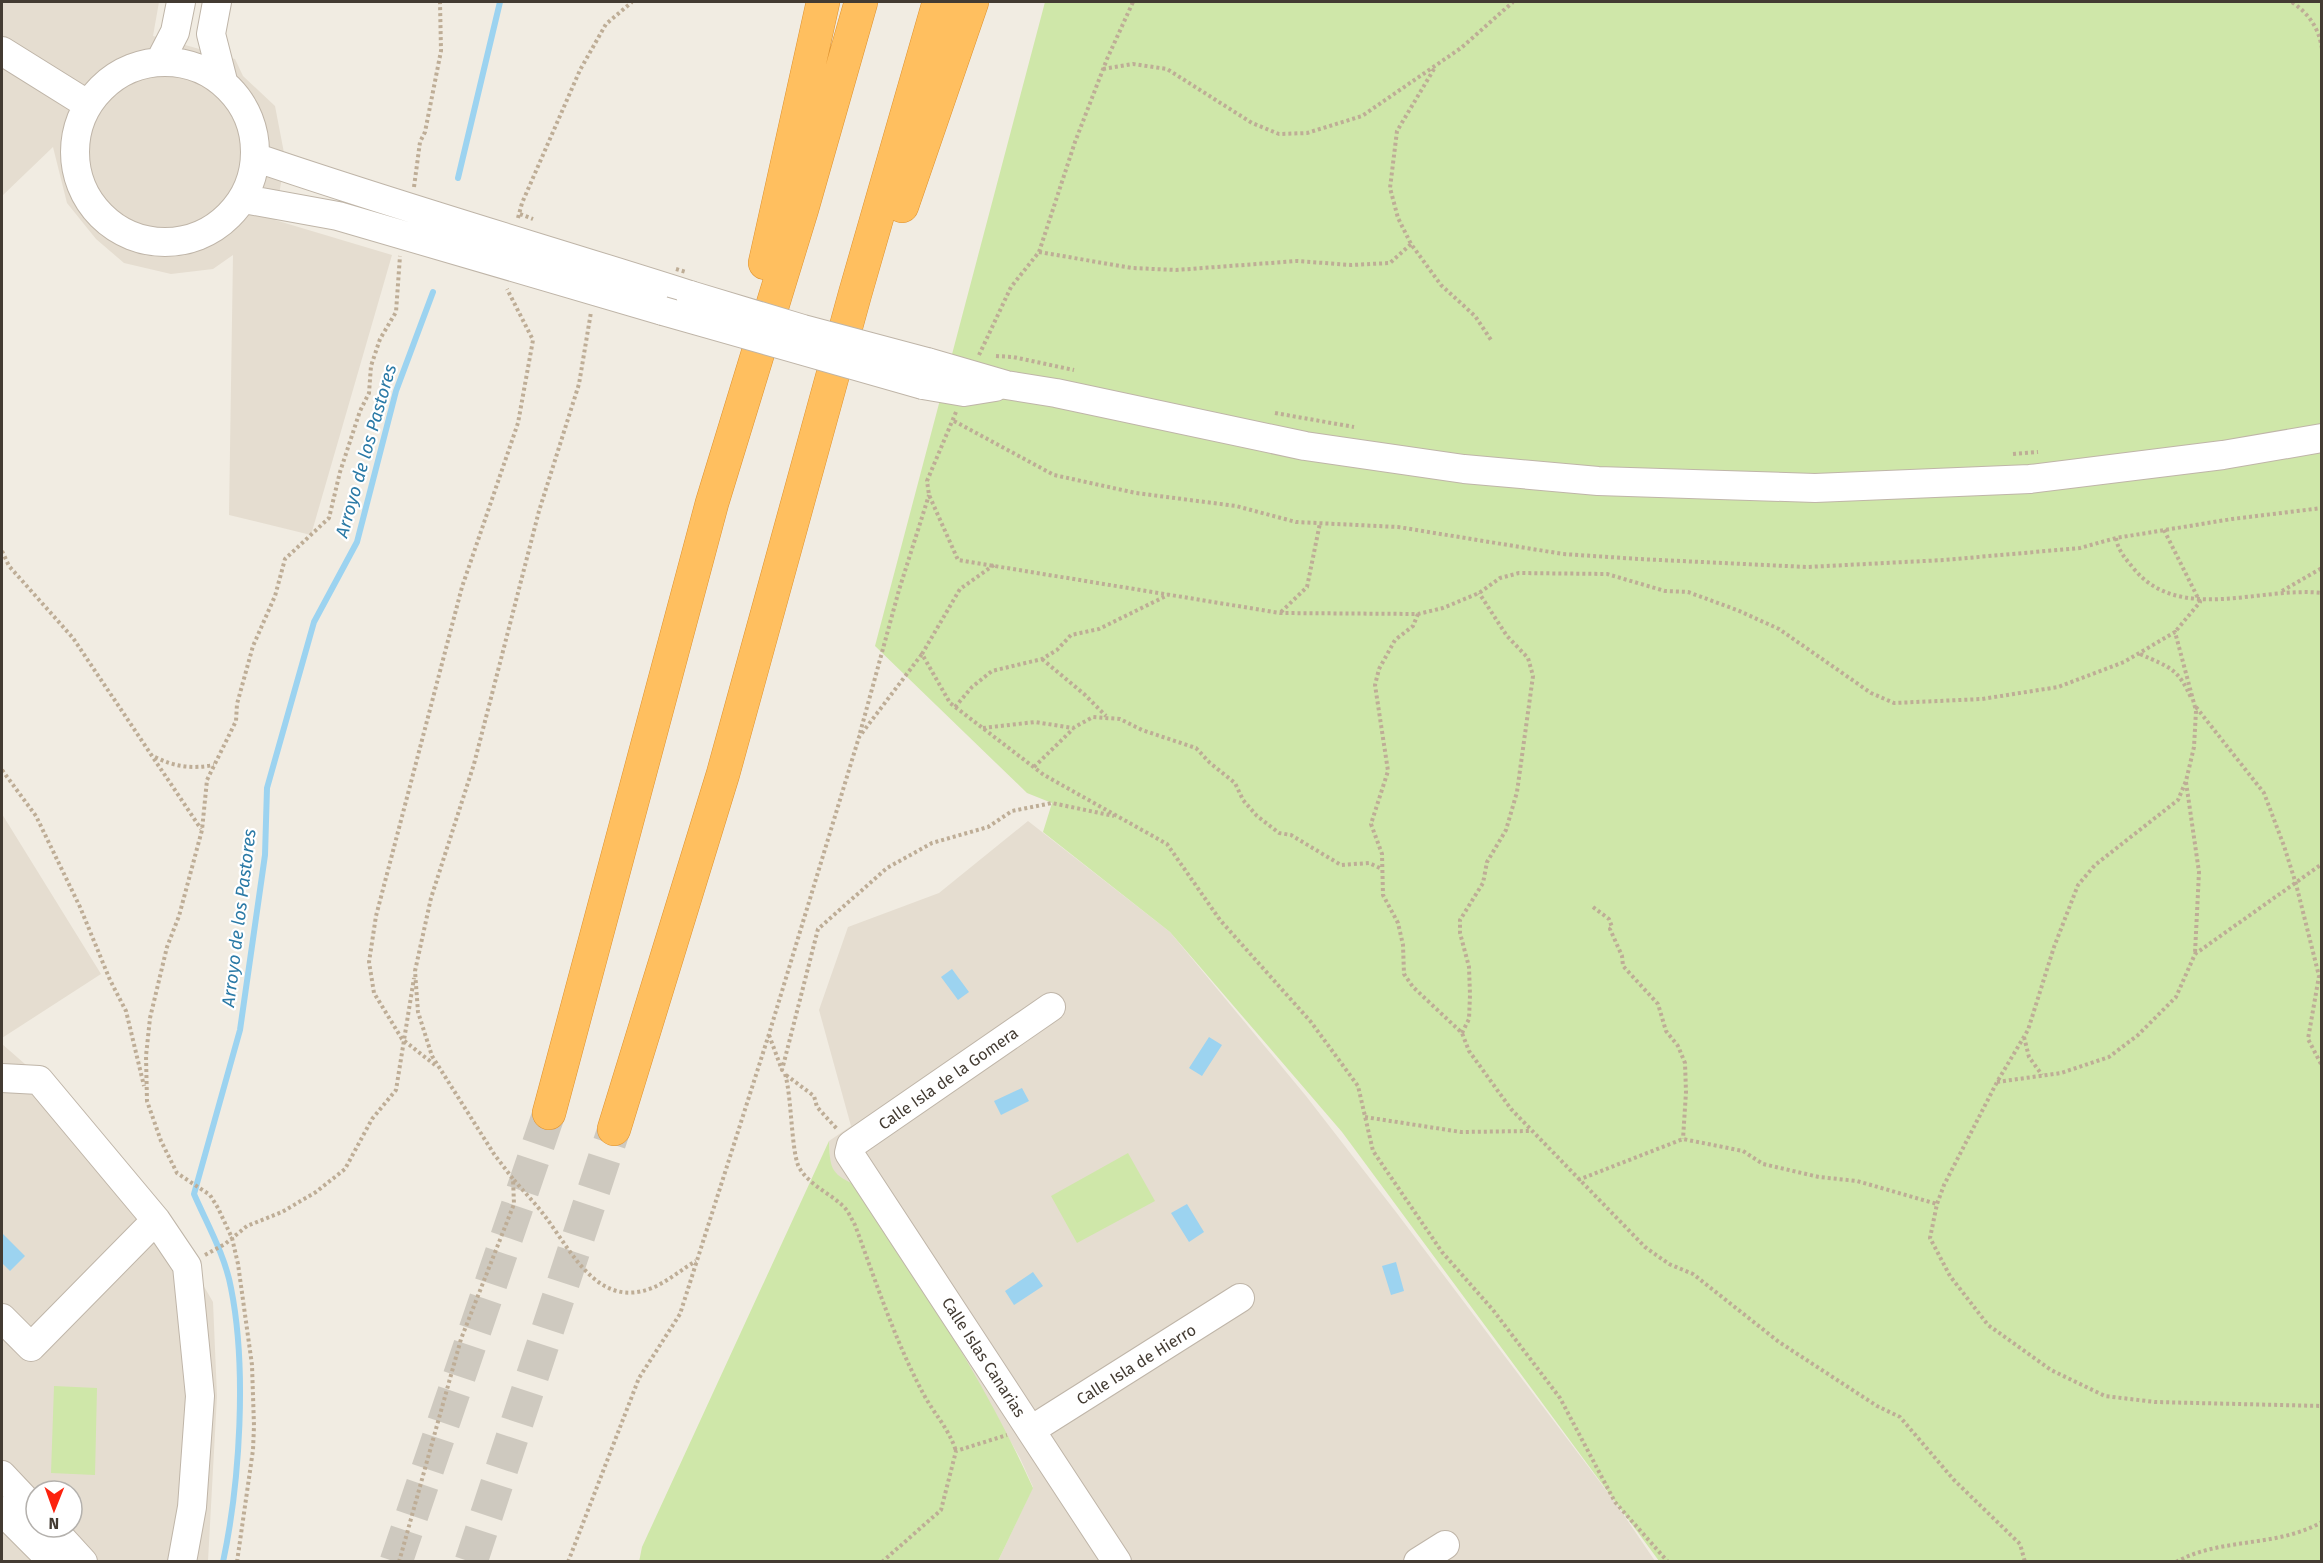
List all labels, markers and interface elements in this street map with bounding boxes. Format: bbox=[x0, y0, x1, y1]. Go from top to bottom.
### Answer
water label: Arroyo de los Pastores bbox=[330, 362, 401, 541]
water label: Arroyo de los Pastores bbox=[217, 828, 261, 1009]
street label: Calle Isla de la Gomera bbox=[875, 1023, 1022, 1134]
street label: Calle Islas Canarias bbox=[938, 1294, 1029, 1421]
street label: Calle Isla de Hierro bbox=[1073, 1320, 1199, 1409]
north arrow bbox=[24, 1479, 84, 1539]
text: N bbox=[48, 1514, 59, 1533]

